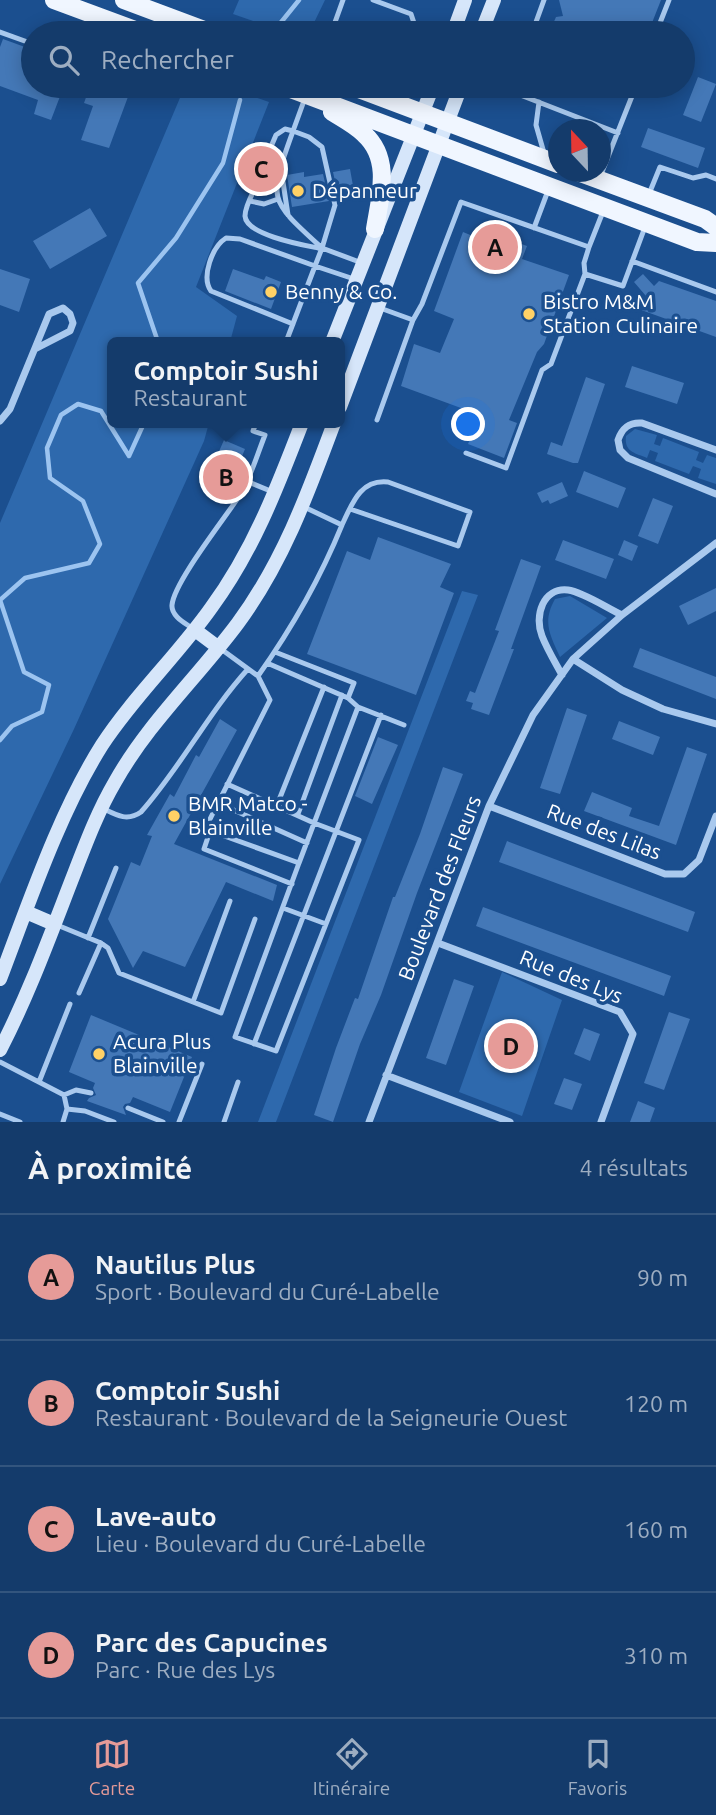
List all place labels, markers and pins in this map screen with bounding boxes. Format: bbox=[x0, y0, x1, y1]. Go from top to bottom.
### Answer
pin: C bbox=[238, 143, 284, 195]
place label: Dépanneur bbox=[312, 178, 417, 202]
marker: Dépanneur bbox=[290, 183, 306, 199]
pin: A bbox=[472, 221, 518, 273]
place label: Benny & Co. bbox=[285, 279, 397, 303]
marker: Benny & Co. bbox=[263, 284, 279, 300]
place label: Bistro M&M Station Culinaire bbox=[543, 289, 698, 337]
marker: Bistro M&M Station Culinaire bbox=[521, 306, 537, 322]
pin: B bbox=[203, 451, 249, 503]
place label: BMR Matco - Blainville bbox=[188, 791, 308, 839]
marker: BMR Matco - Blainville bbox=[166, 808, 182, 824]
pin: D bbox=[488, 1020, 534, 1072]
place label: Acura Plus Blainville bbox=[113, 1029, 211, 1077]
marker: Acura Plus Blainville bbox=[91, 1046, 107, 1062]

